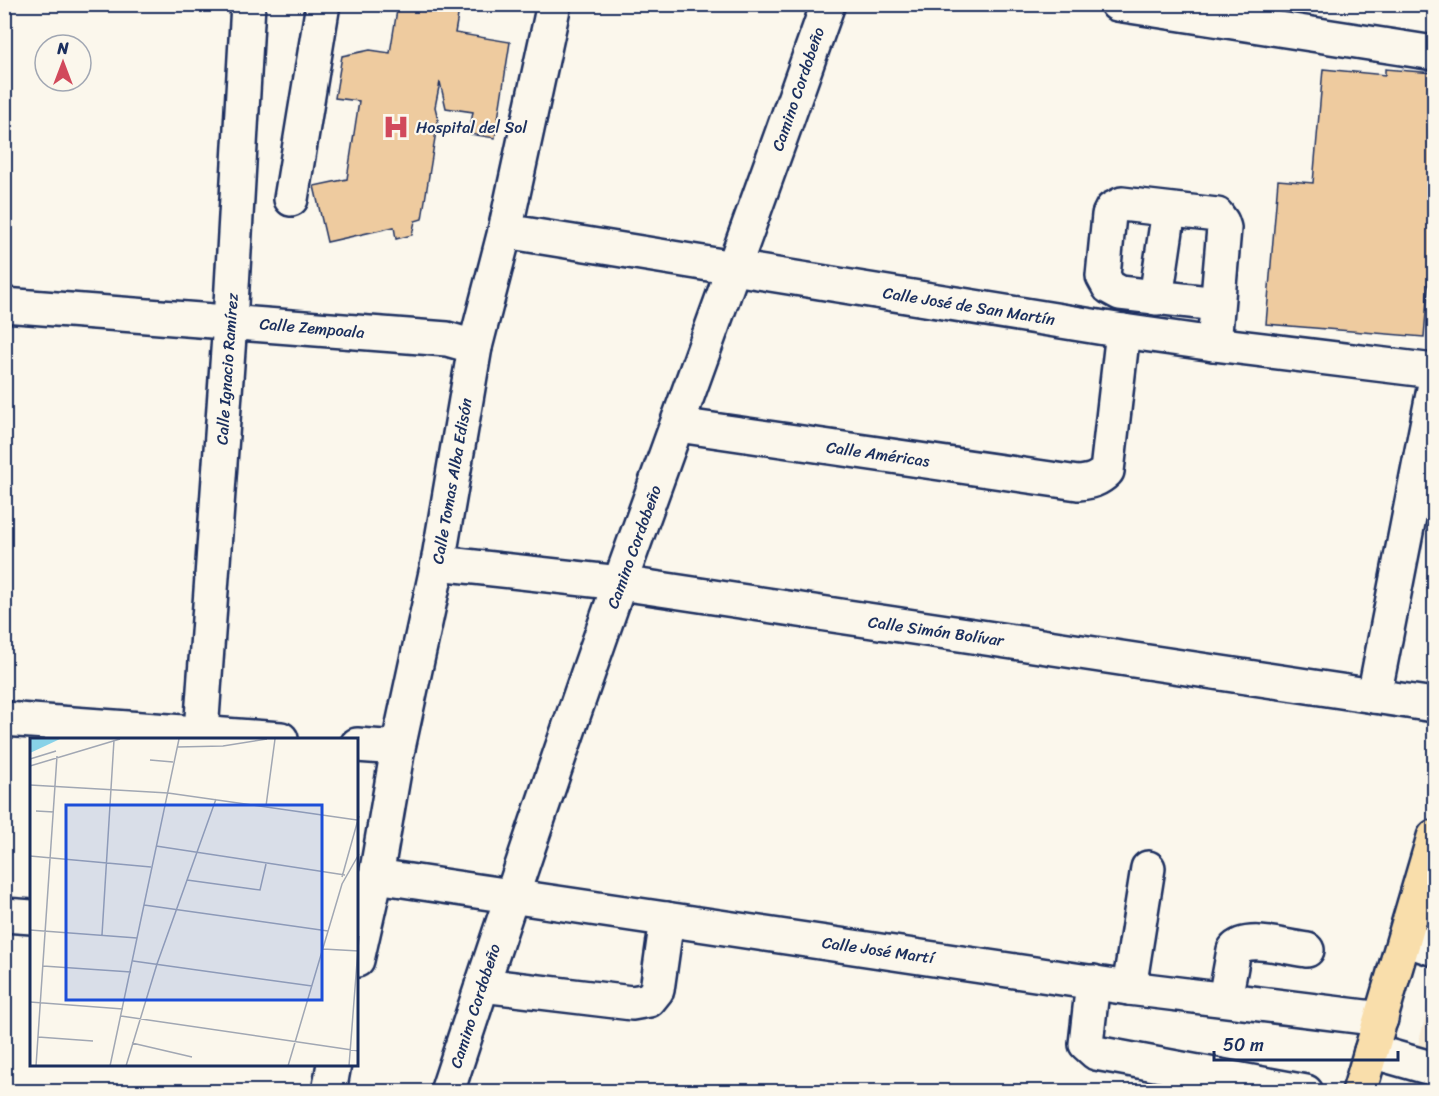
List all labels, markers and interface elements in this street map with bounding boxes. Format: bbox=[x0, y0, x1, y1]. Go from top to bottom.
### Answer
street label: Camino Cordobeño bbox=[763, 23, 833, 155]
north arrow bbox=[33, 33, 93, 93]
text: N bbox=[56, 34, 69, 63]
hospital icon: Hospital del Sol bbox=[381, 112, 411, 142]
place label: Hospital del Sol bbox=[416, 113, 527, 142]
street label: Calle José de San Martín bbox=[881, 278, 1058, 334]
street label: Calle Ignacio Ramírez bbox=[207, 292, 247, 446]
street label: Calle Zempoala bbox=[258, 309, 366, 347]
street label: Calle Tomas Alba Edisón bbox=[423, 395, 481, 566]
street label: Calle Américas bbox=[824, 432, 932, 476]
street label: Camino Cordobeño bbox=[598, 481, 670, 613]
street label: Calle Simón Bolívar bbox=[866, 607, 1007, 655]
inset map bbox=[30, 738, 358, 1066]
street label: Calle José Martí bbox=[820, 928, 938, 973]
street label: Camino Cordobeño bbox=[441, 940, 509, 1072]
scale bar bbox=[1214, 1024, 1398, 1062]
text: 50 m bbox=[1223, 1029, 1264, 1061]

